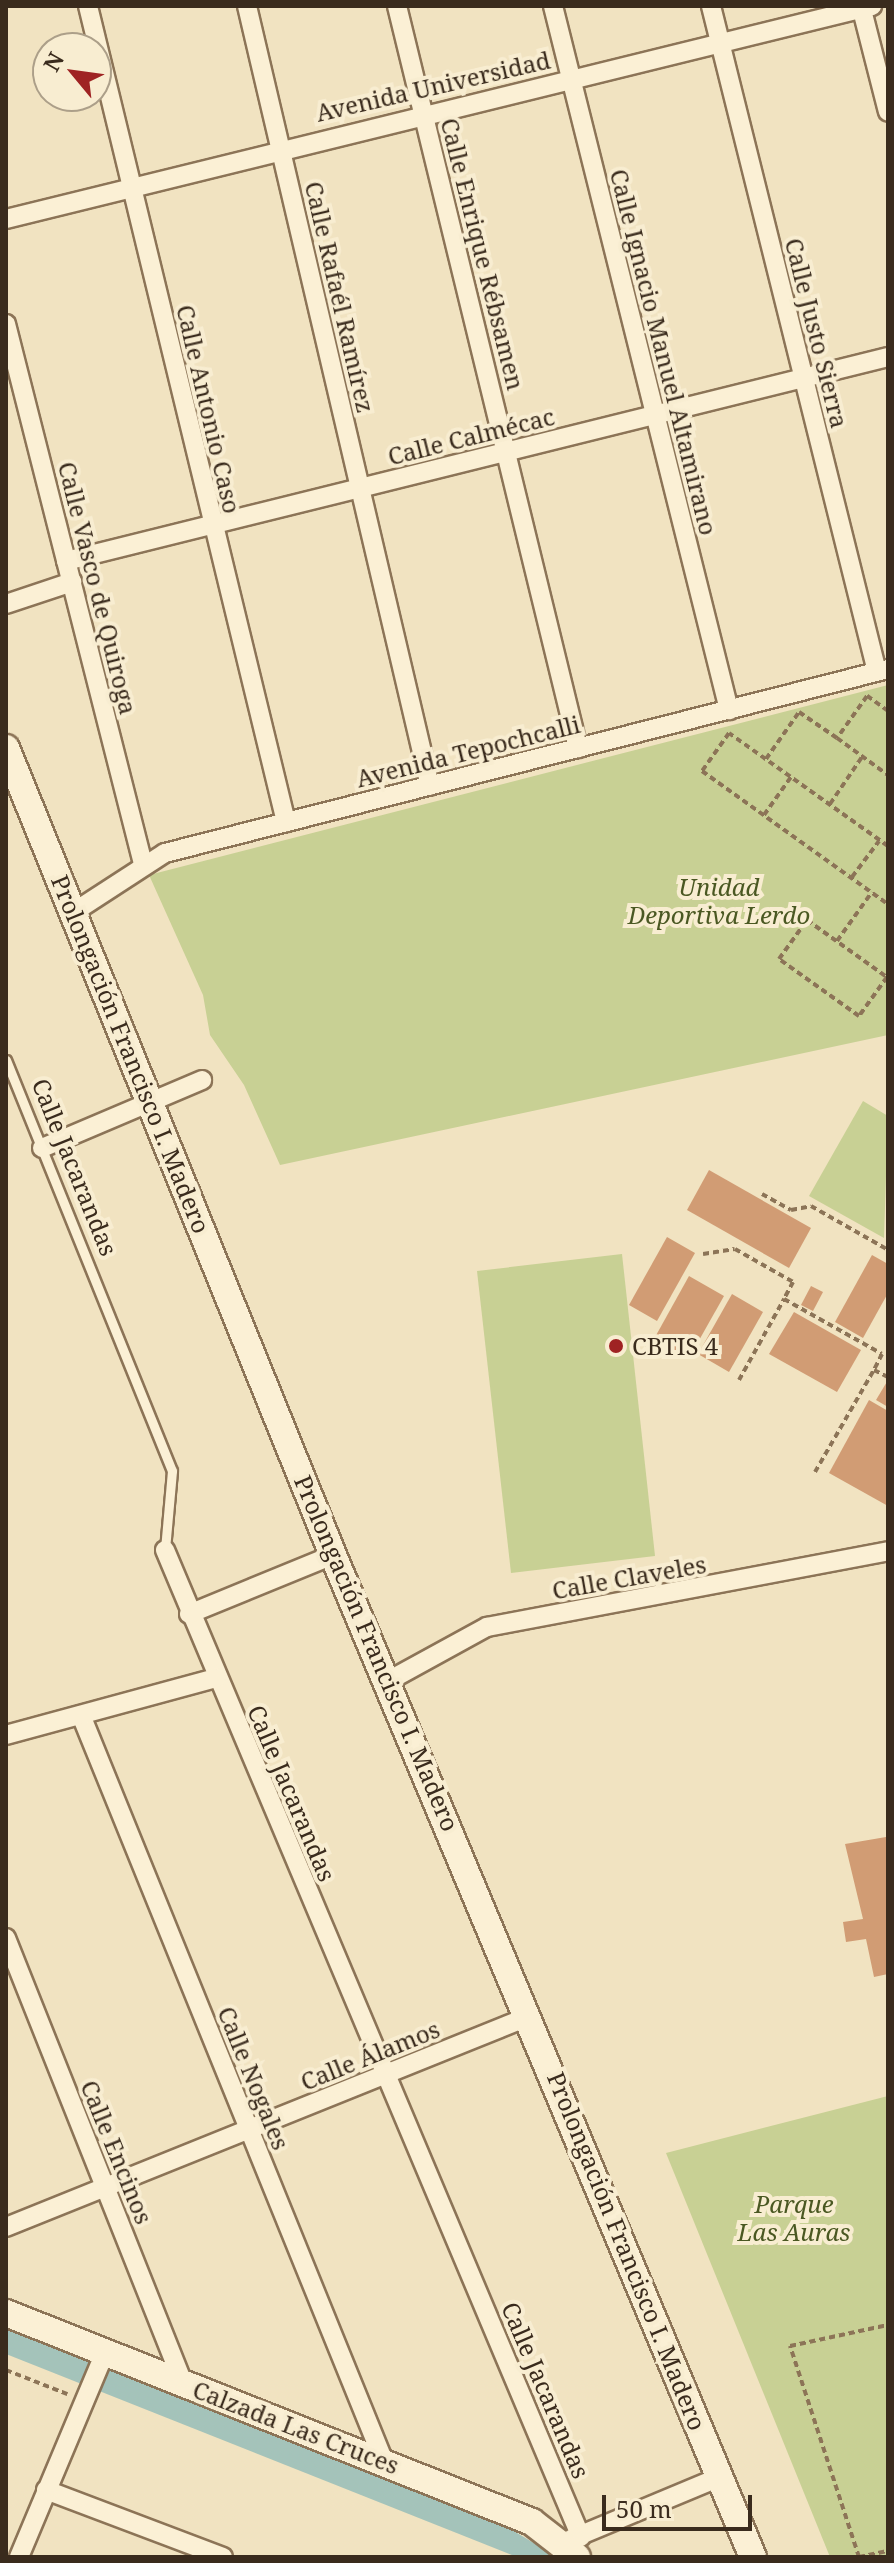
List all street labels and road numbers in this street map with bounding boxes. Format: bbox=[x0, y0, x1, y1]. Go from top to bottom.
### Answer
street label: Avenida Universidad bbox=[313, 45, 553, 127]
street label: Calle Enrique Rébsamen bbox=[435, 115, 531, 393]
street label: Calle Ignacio Manuel Altamirano bbox=[605, 166, 723, 538]
street label: Calle Rafaél Ramírez bbox=[299, 179, 381, 415]
street label: Calle Justo Sierra bbox=[779, 235, 855, 431]
street label: Calle Antonio Caso bbox=[171, 302, 247, 516]
street label: Calle Calmécac bbox=[385, 401, 557, 471]
street label: Calle Vasco de Quiroga bbox=[53, 459, 143, 717]
street label: Avenida Tepochcalli bbox=[353, 709, 583, 793]
street label: Prolongación Francisco I. Madero bbox=[46, 871, 216, 1237]
street label: Calle Jacarandas bbox=[26, 1074, 124, 1260]
street label: Prolongación Francisco I. Madero bbox=[289, 1471, 465, 1835]
street label: Calle Claveles bbox=[550, 1549, 708, 1605]
street label: Calle Jacarandas bbox=[242, 1701, 342, 1885]
street label: Calle Nogales bbox=[212, 2002, 296, 2154]
street label: Calle Álamos bbox=[296, 2014, 444, 2096]
street label: Prolongación Francisco I. Madero bbox=[542, 2068, 712, 2434]
street label: Calle Encinos bbox=[75, 2076, 159, 2228]
street label: Calle Jacarandas bbox=[496, 2298, 596, 2482]
street label: Calzada Las Cruces bbox=[189, 2374, 403, 2480]

